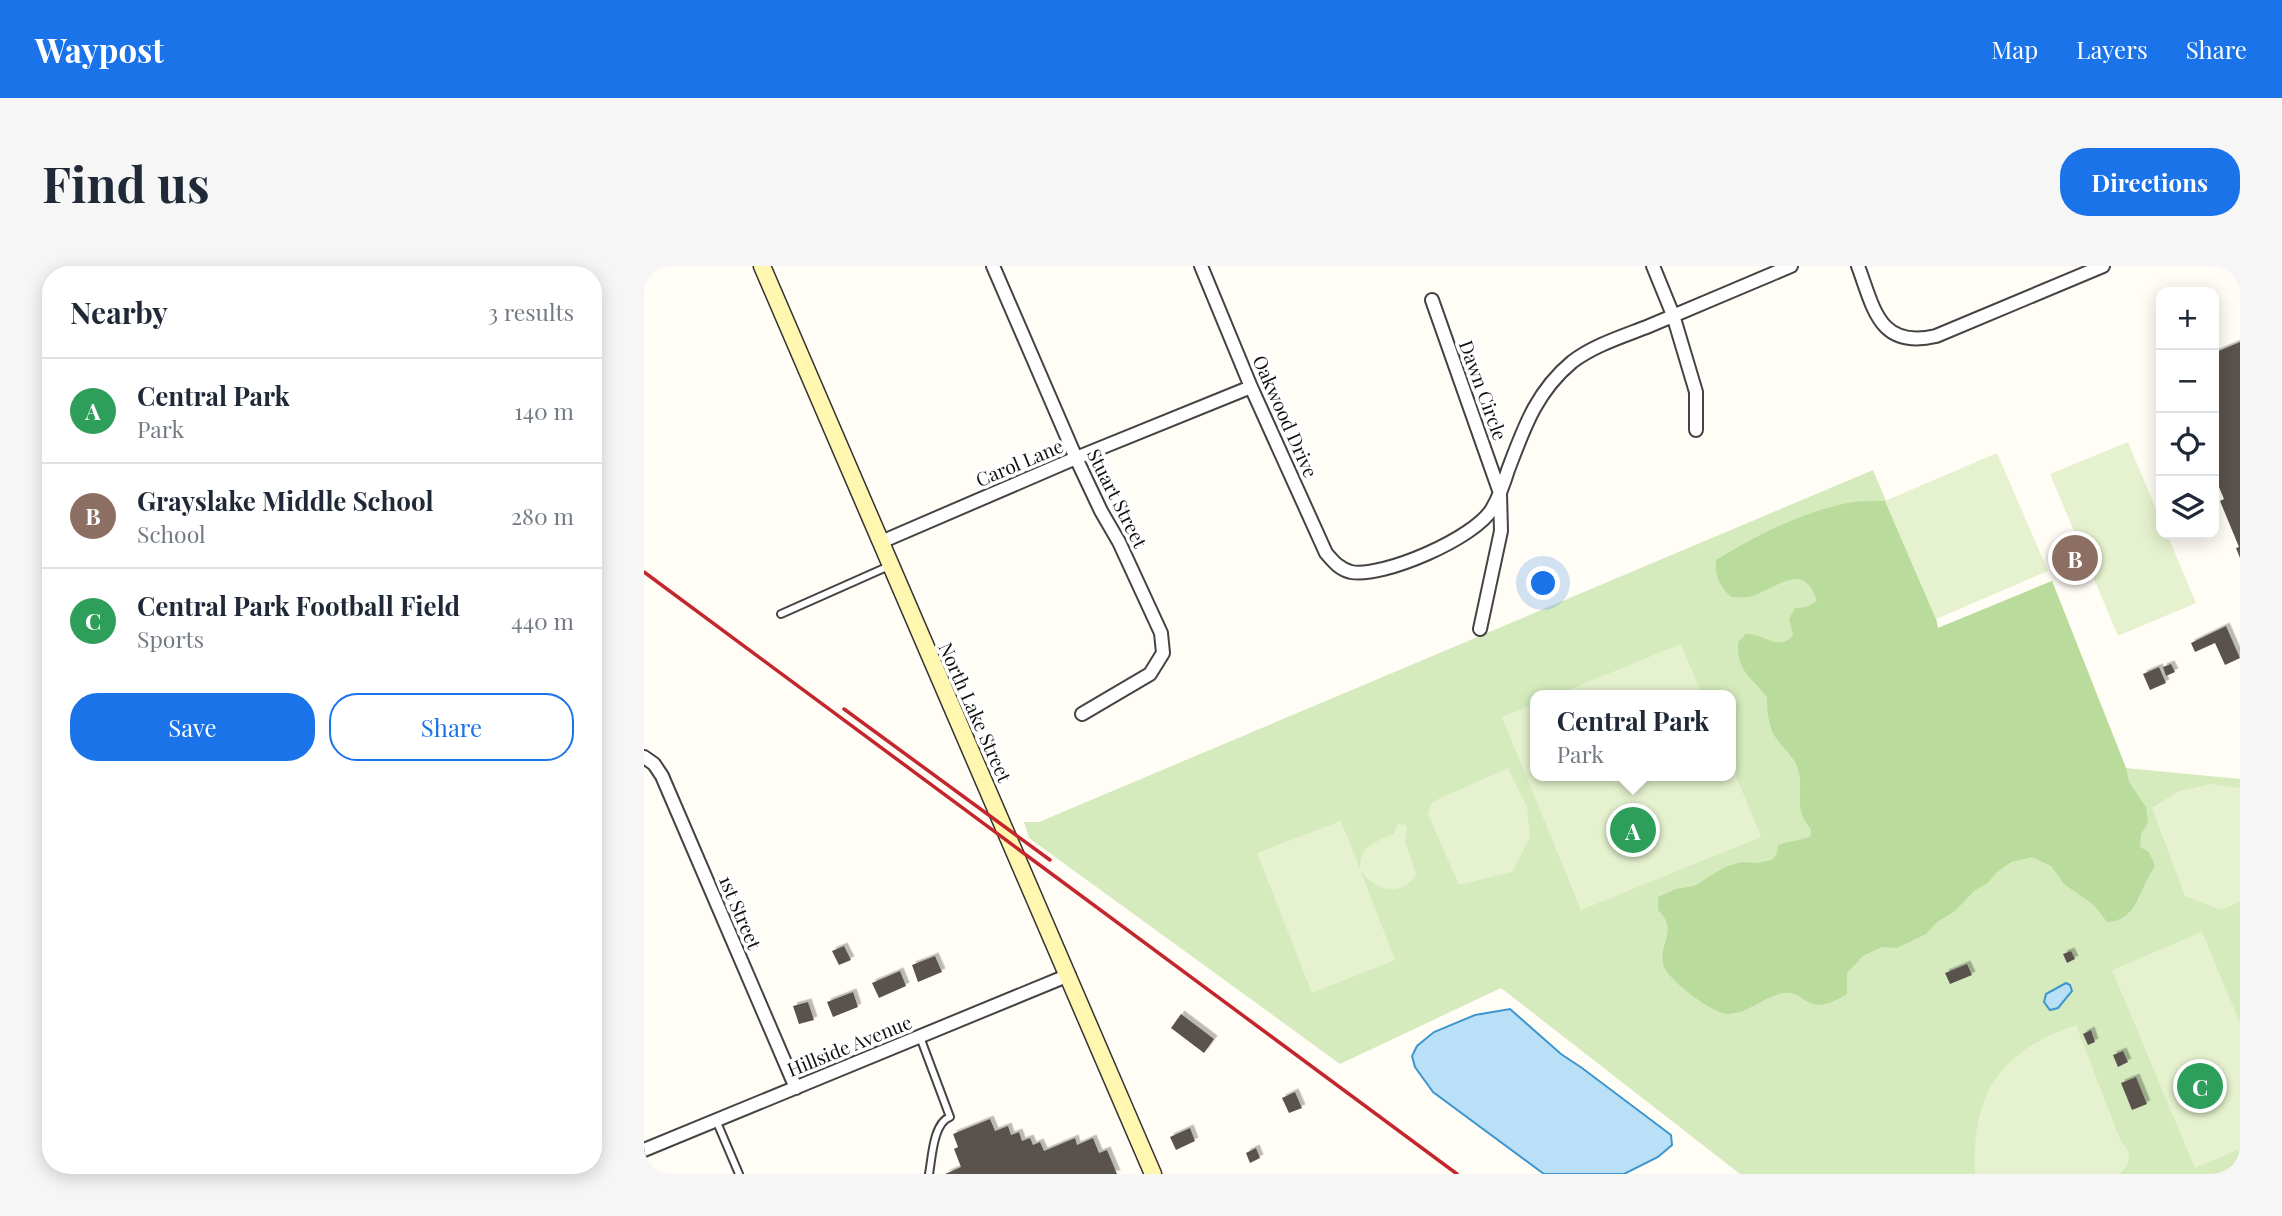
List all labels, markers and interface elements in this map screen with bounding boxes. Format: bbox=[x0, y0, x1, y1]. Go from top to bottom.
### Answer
text: Waypost bbox=[35, 27, 164, 71]
text: Map bbox=[1992, 33, 2038, 65]
text: Layers bbox=[2076, 33, 2148, 65]
text: Share bbox=[2186, 33, 2247, 65]
button: Directions bbox=[2060, 148, 2240, 216]
text: Find us bbox=[42, 150, 210, 215]
map controls bbox=[2156, 287, 2219, 539]
button: + bbox=[2156, 287, 2219, 350]
text: Nearby bbox=[70, 292, 168, 332]
text: 3 results bbox=[488, 296, 574, 327]
street label: Dawn Circle bbox=[1454, 336, 1514, 444]
button: − bbox=[2156, 350, 2219, 413]
street label: Oakwood Drive bbox=[1247, 351, 1325, 481]
text: Central Park bbox=[137, 378, 290, 413]
text: A bbox=[85, 395, 101, 426]
text: 140 m bbox=[514, 395, 574, 426]
text: Park bbox=[137, 413, 184, 444]
button: locate bbox=[2156, 413, 2219, 476]
street label: Carol Lane bbox=[971, 432, 1067, 492]
street label: Stuart Street bbox=[1082, 444, 1154, 552]
button: layers bbox=[2156, 476, 2219, 539]
text: Grayslake Middle School bbox=[137, 483, 433, 518]
text: B bbox=[85, 500, 101, 531]
text: 280 m bbox=[511, 500, 574, 531]
text: School bbox=[137, 518, 206, 549]
pin: B bbox=[2052, 532, 2098, 584]
your location bbox=[1526, 566, 1560, 600]
text: Central Park Football Field bbox=[137, 588, 460, 623]
text: C bbox=[85, 605, 101, 636]
text: 440 m bbox=[511, 605, 574, 636]
text: Sports bbox=[137, 623, 204, 654]
street label: North Lake Street bbox=[934, 638, 1019, 786]
popup bbox=[1530, 690, 1736, 781]
button: Save bbox=[70, 693, 315, 761]
button: Share bbox=[329, 693, 574, 761]
text: Central Park bbox=[1557, 703, 1709, 738]
text: Park bbox=[1557, 738, 1604, 769]
pin: A bbox=[1610, 804, 1656, 856]
street label: 1st Street bbox=[714, 871, 768, 953]
street label: Hillside Avenue bbox=[783, 1008, 915, 1082]
pin: C bbox=[2177, 1060, 2223, 1112]

